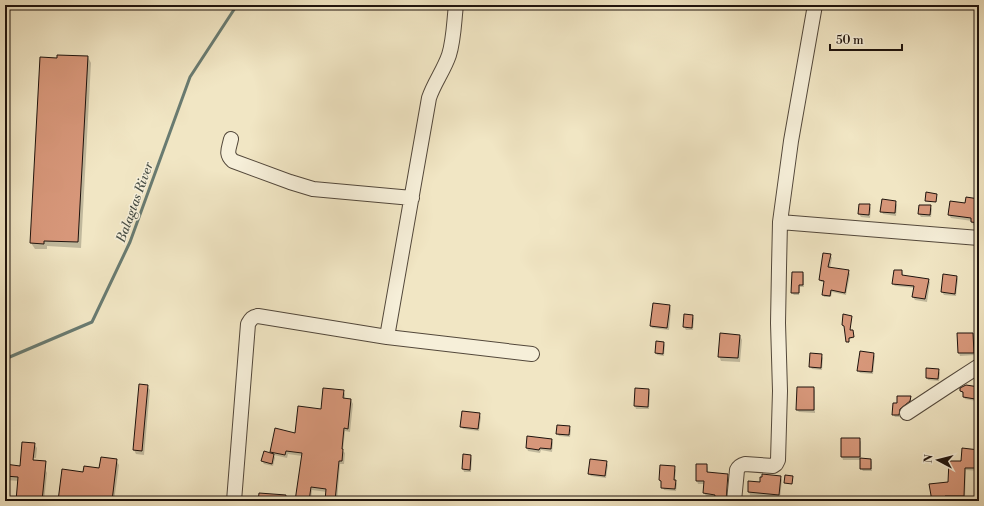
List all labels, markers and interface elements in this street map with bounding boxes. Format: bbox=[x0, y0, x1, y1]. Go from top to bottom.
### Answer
scale bar bbox=[830, 26, 902, 52]
text: 50 m bbox=[836, 33, 864, 48]
water label: Balagtas River bbox=[113, 160, 157, 246]
north arrow bbox=[918, 440, 958, 480]
text: N bbox=[922, 453, 937, 464]

